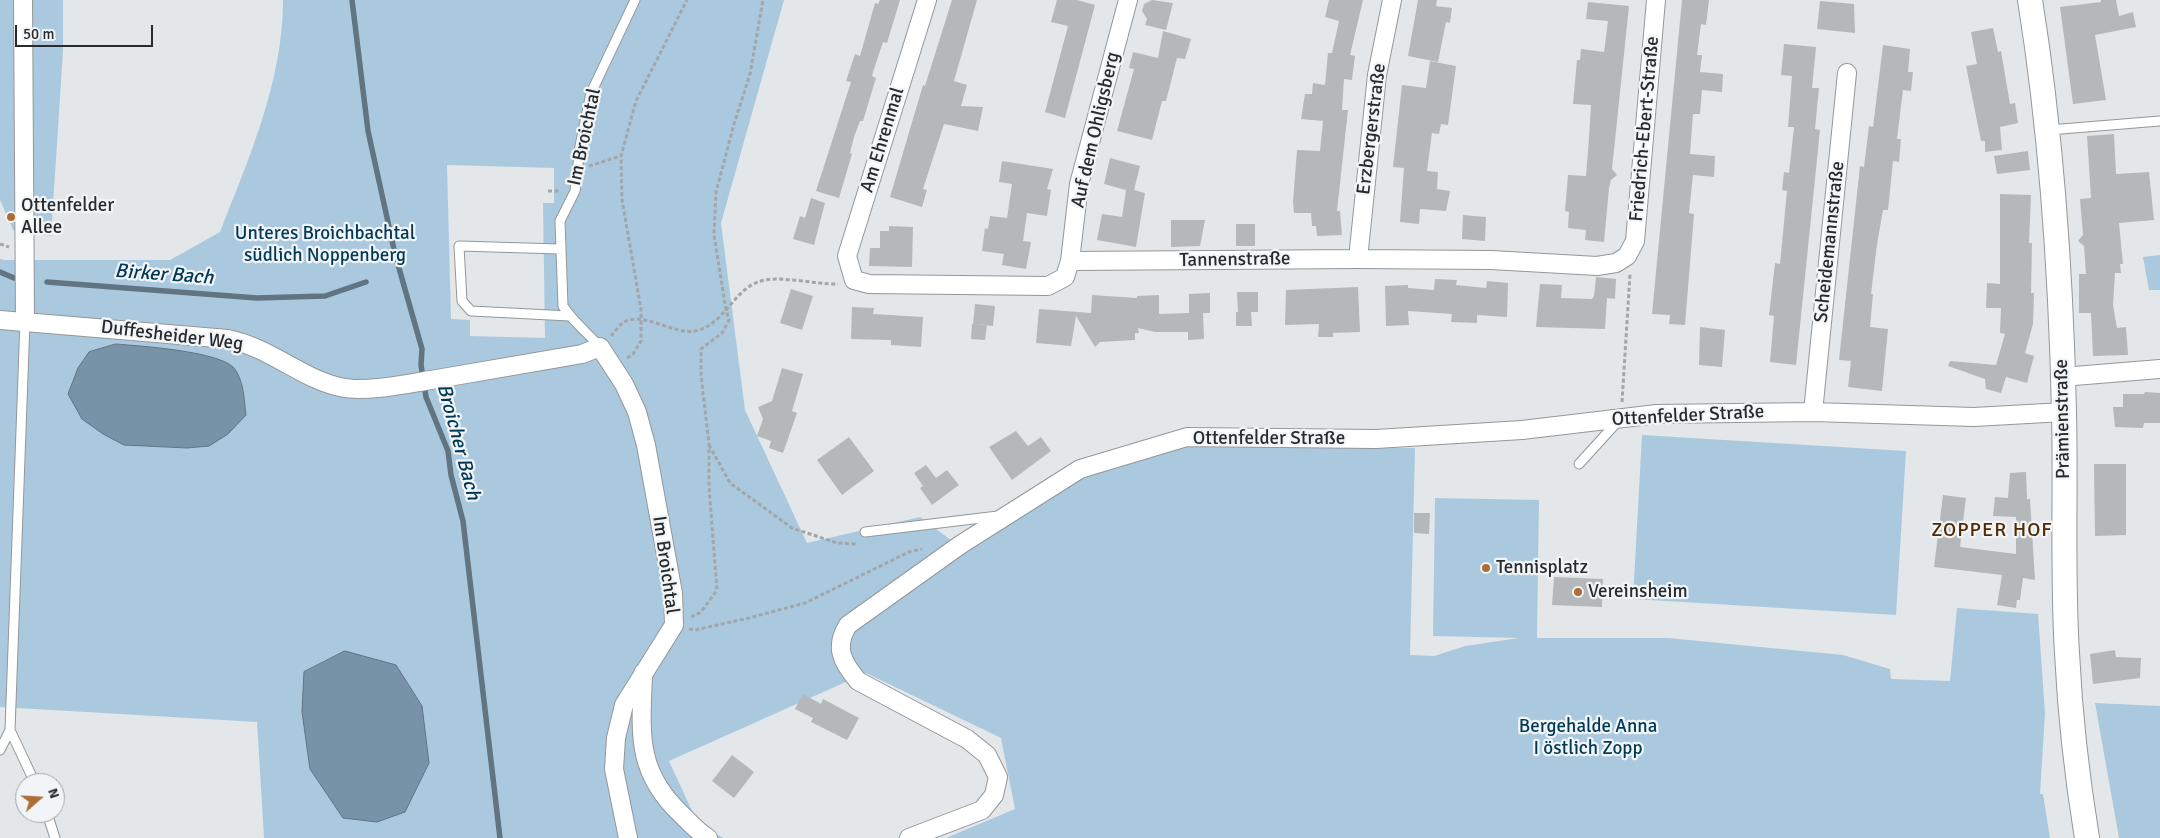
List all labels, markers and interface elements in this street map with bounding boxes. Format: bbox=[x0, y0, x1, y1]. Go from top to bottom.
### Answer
scale bar bbox=[18, 15, 155, 47]
text: 50 m bbox=[23, 25, 54, 43]
street label: Friedrich-Ebert-Straße bbox=[1626, 35, 1664, 223]
street label: Auf dem Ohligsberg bbox=[1067, 50, 1125, 210]
street label: Erzbergerstraße bbox=[1353, 62, 1391, 196]
street label: Am Ehrenmal bbox=[856, 85, 910, 195]
street label: Im Broichtal bbox=[564, 86, 606, 188]
street label: Scheidemannstraße bbox=[1810, 160, 1850, 324]
place label: Ottenfelder Allee bbox=[21, 195, 114, 239]
marker: Ottenfelder Allee bbox=[5, 211, 17, 223]
park label: Unteres Broichbachtal südlich Noppenberg bbox=[235, 223, 415, 267]
street label: Tannenstraße bbox=[1179, 248, 1291, 272]
water label: Birker Bach bbox=[114, 260, 214, 290]
street label: Duffesheider Weg bbox=[100, 316, 244, 356]
street label: Prämienstraße bbox=[2051, 359, 2075, 479]
water label: Broicher Bach bbox=[431, 381, 485, 503]
street label: Ottenfelder Straße bbox=[1611, 401, 1765, 431]
street label: Ottenfelder Straße bbox=[1193, 428, 1345, 450]
street label: Im Broichtal bbox=[647, 514, 683, 616]
district label: ZOPPER HOF bbox=[1930, 519, 2054, 543]
place label: Tennisplatz bbox=[1496, 557, 1588, 579]
marker: Tennisplatz bbox=[1480, 562, 1492, 574]
place label: Vereinsheim bbox=[1588, 581, 1688, 603]
marker: Vereinsheim bbox=[1572, 586, 1584, 598]
park label: Bergehalde Anna I östlich Zopp bbox=[1519, 716, 1657, 760]
north arrow bbox=[15, 773, 65, 823]
text: N bbox=[44, 786, 63, 801]

